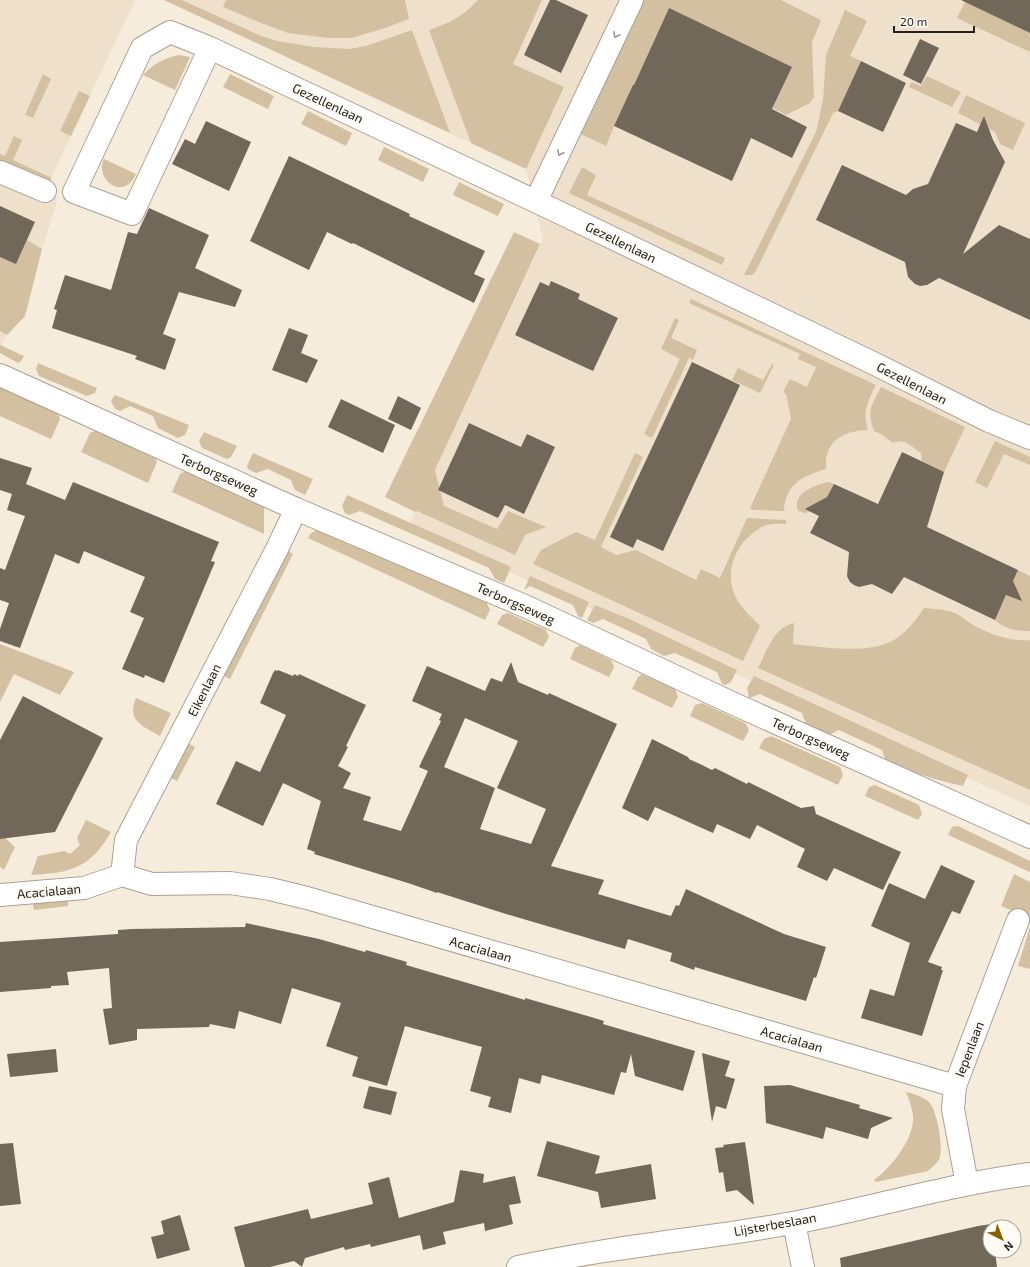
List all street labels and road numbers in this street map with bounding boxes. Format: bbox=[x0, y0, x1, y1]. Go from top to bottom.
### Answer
street label: Gezellenlaan bbox=[290, 80, 366, 126]
street label: Gezellenlaan bbox=[583, 218, 659, 266]
street label: Gezellenlaan bbox=[874, 358, 950, 408]
street label: Terborgseweg bbox=[177, 450, 261, 498]
street label: Terborgseweg bbox=[474, 579, 558, 627]
street label: Eikenlaan bbox=[184, 661, 224, 719]
street label: Terborgseweg bbox=[769, 714, 853, 762]
street label: Acacialaan bbox=[16, 880, 82, 902]
street label: Acacialaan bbox=[448, 932, 514, 966]
street label: Iepenlaan bbox=[951, 1019, 987, 1079]
street label: Acacialaan bbox=[759, 1022, 825, 1056]
street label: Lijsterbeslaan bbox=[732, 1209, 818, 1239]

